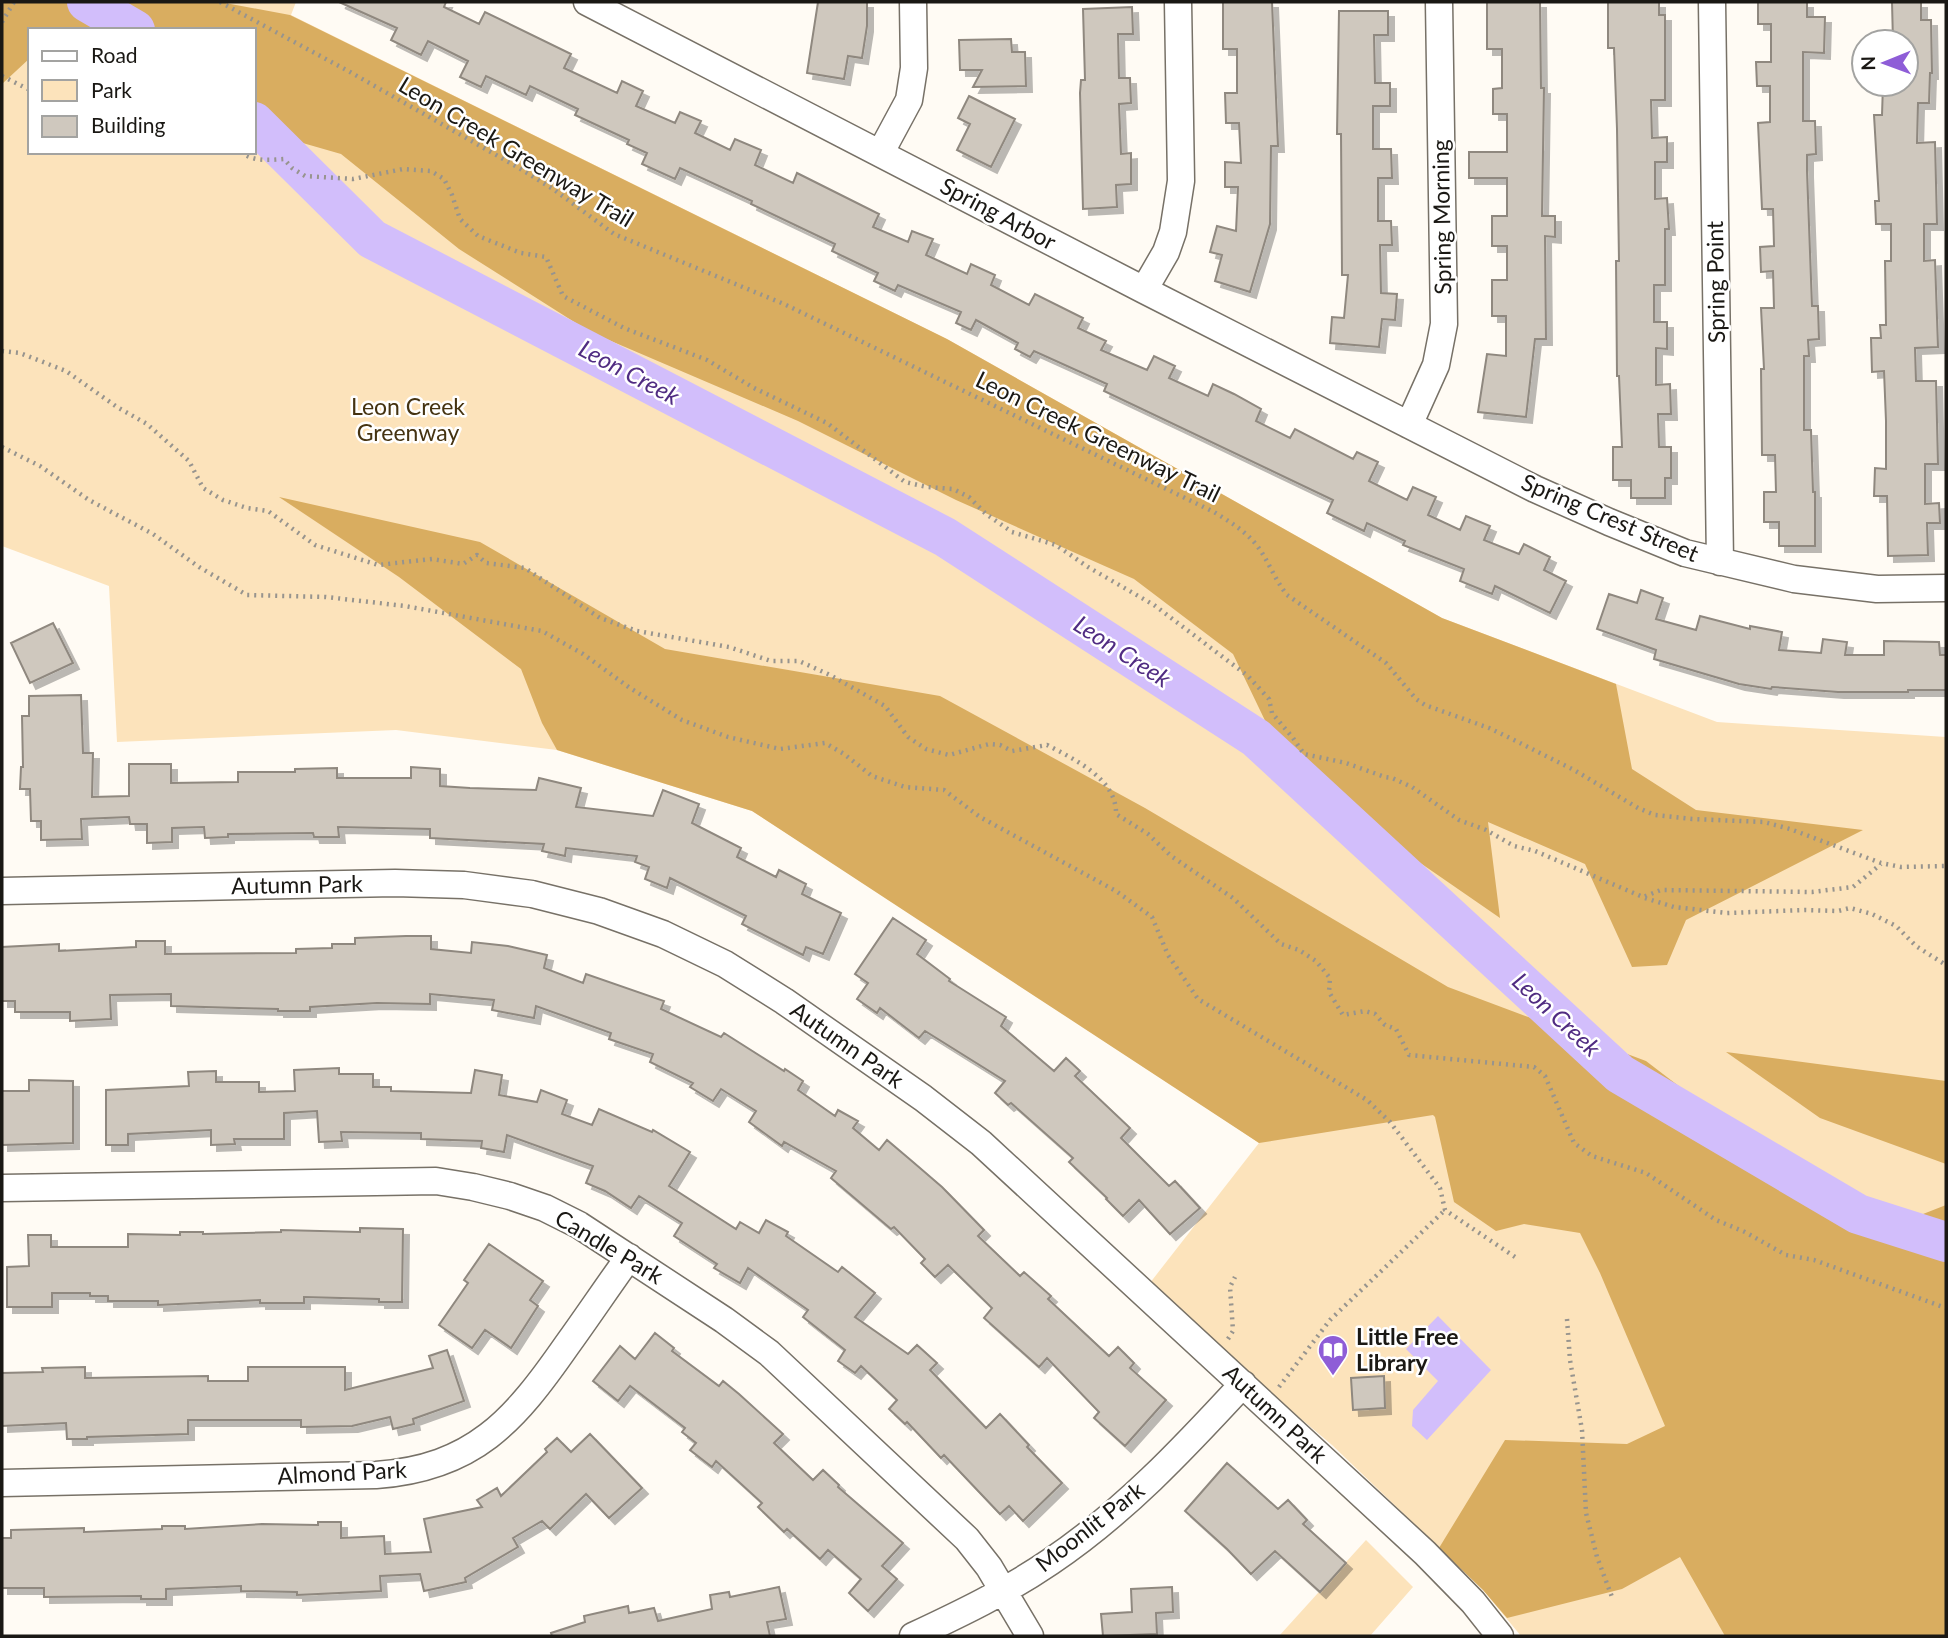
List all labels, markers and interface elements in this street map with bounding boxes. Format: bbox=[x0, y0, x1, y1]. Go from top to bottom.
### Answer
legend bbox=[28, 28, 256, 154]
north arrow bbox=[1850, 28, 1920, 98]
text: Road bbox=[91, 42, 138, 67]
text: N bbox=[1856, 56, 1879, 71]
street label: Leon Creek Greenway Trail bbox=[394, 70, 639, 232]
text: Park bbox=[91, 77, 132, 102]
text: Building bbox=[91, 112, 166, 137]
street label: Spring Morning bbox=[1426, 139, 1456, 295]
street label: Spring Arbor bbox=[936, 171, 1062, 256]
street label: Spring Point bbox=[1700, 220, 1730, 343]
water label: Leon Creek bbox=[574, 333, 685, 411]
street label: Leon Creek Greenway Trail bbox=[972, 365, 1225, 508]
park label: Leon Creek Greenway bbox=[351, 392, 465, 446]
street label: Spring Crest Street bbox=[1518, 467, 1704, 567]
water label: Leon Creek bbox=[1069, 609, 1177, 693]
street label: Autumn Park bbox=[231, 869, 363, 899]
water label: Leon Creek bbox=[1507, 966, 1607, 1062]
street label: Autumn Park bbox=[786, 995, 910, 1094]
street label: Candle Park bbox=[550, 1203, 669, 1289]
place label: Little Free Library bbox=[1356, 1322, 1458, 1376]
library icon: Little Free Library bbox=[1316, 1333, 1350, 1377]
street label: Autumn Park bbox=[1218, 1358, 1334, 1469]
street label: Almond Park bbox=[277, 1455, 408, 1489]
street label: Moonlit Park bbox=[1030, 1475, 1149, 1577]

